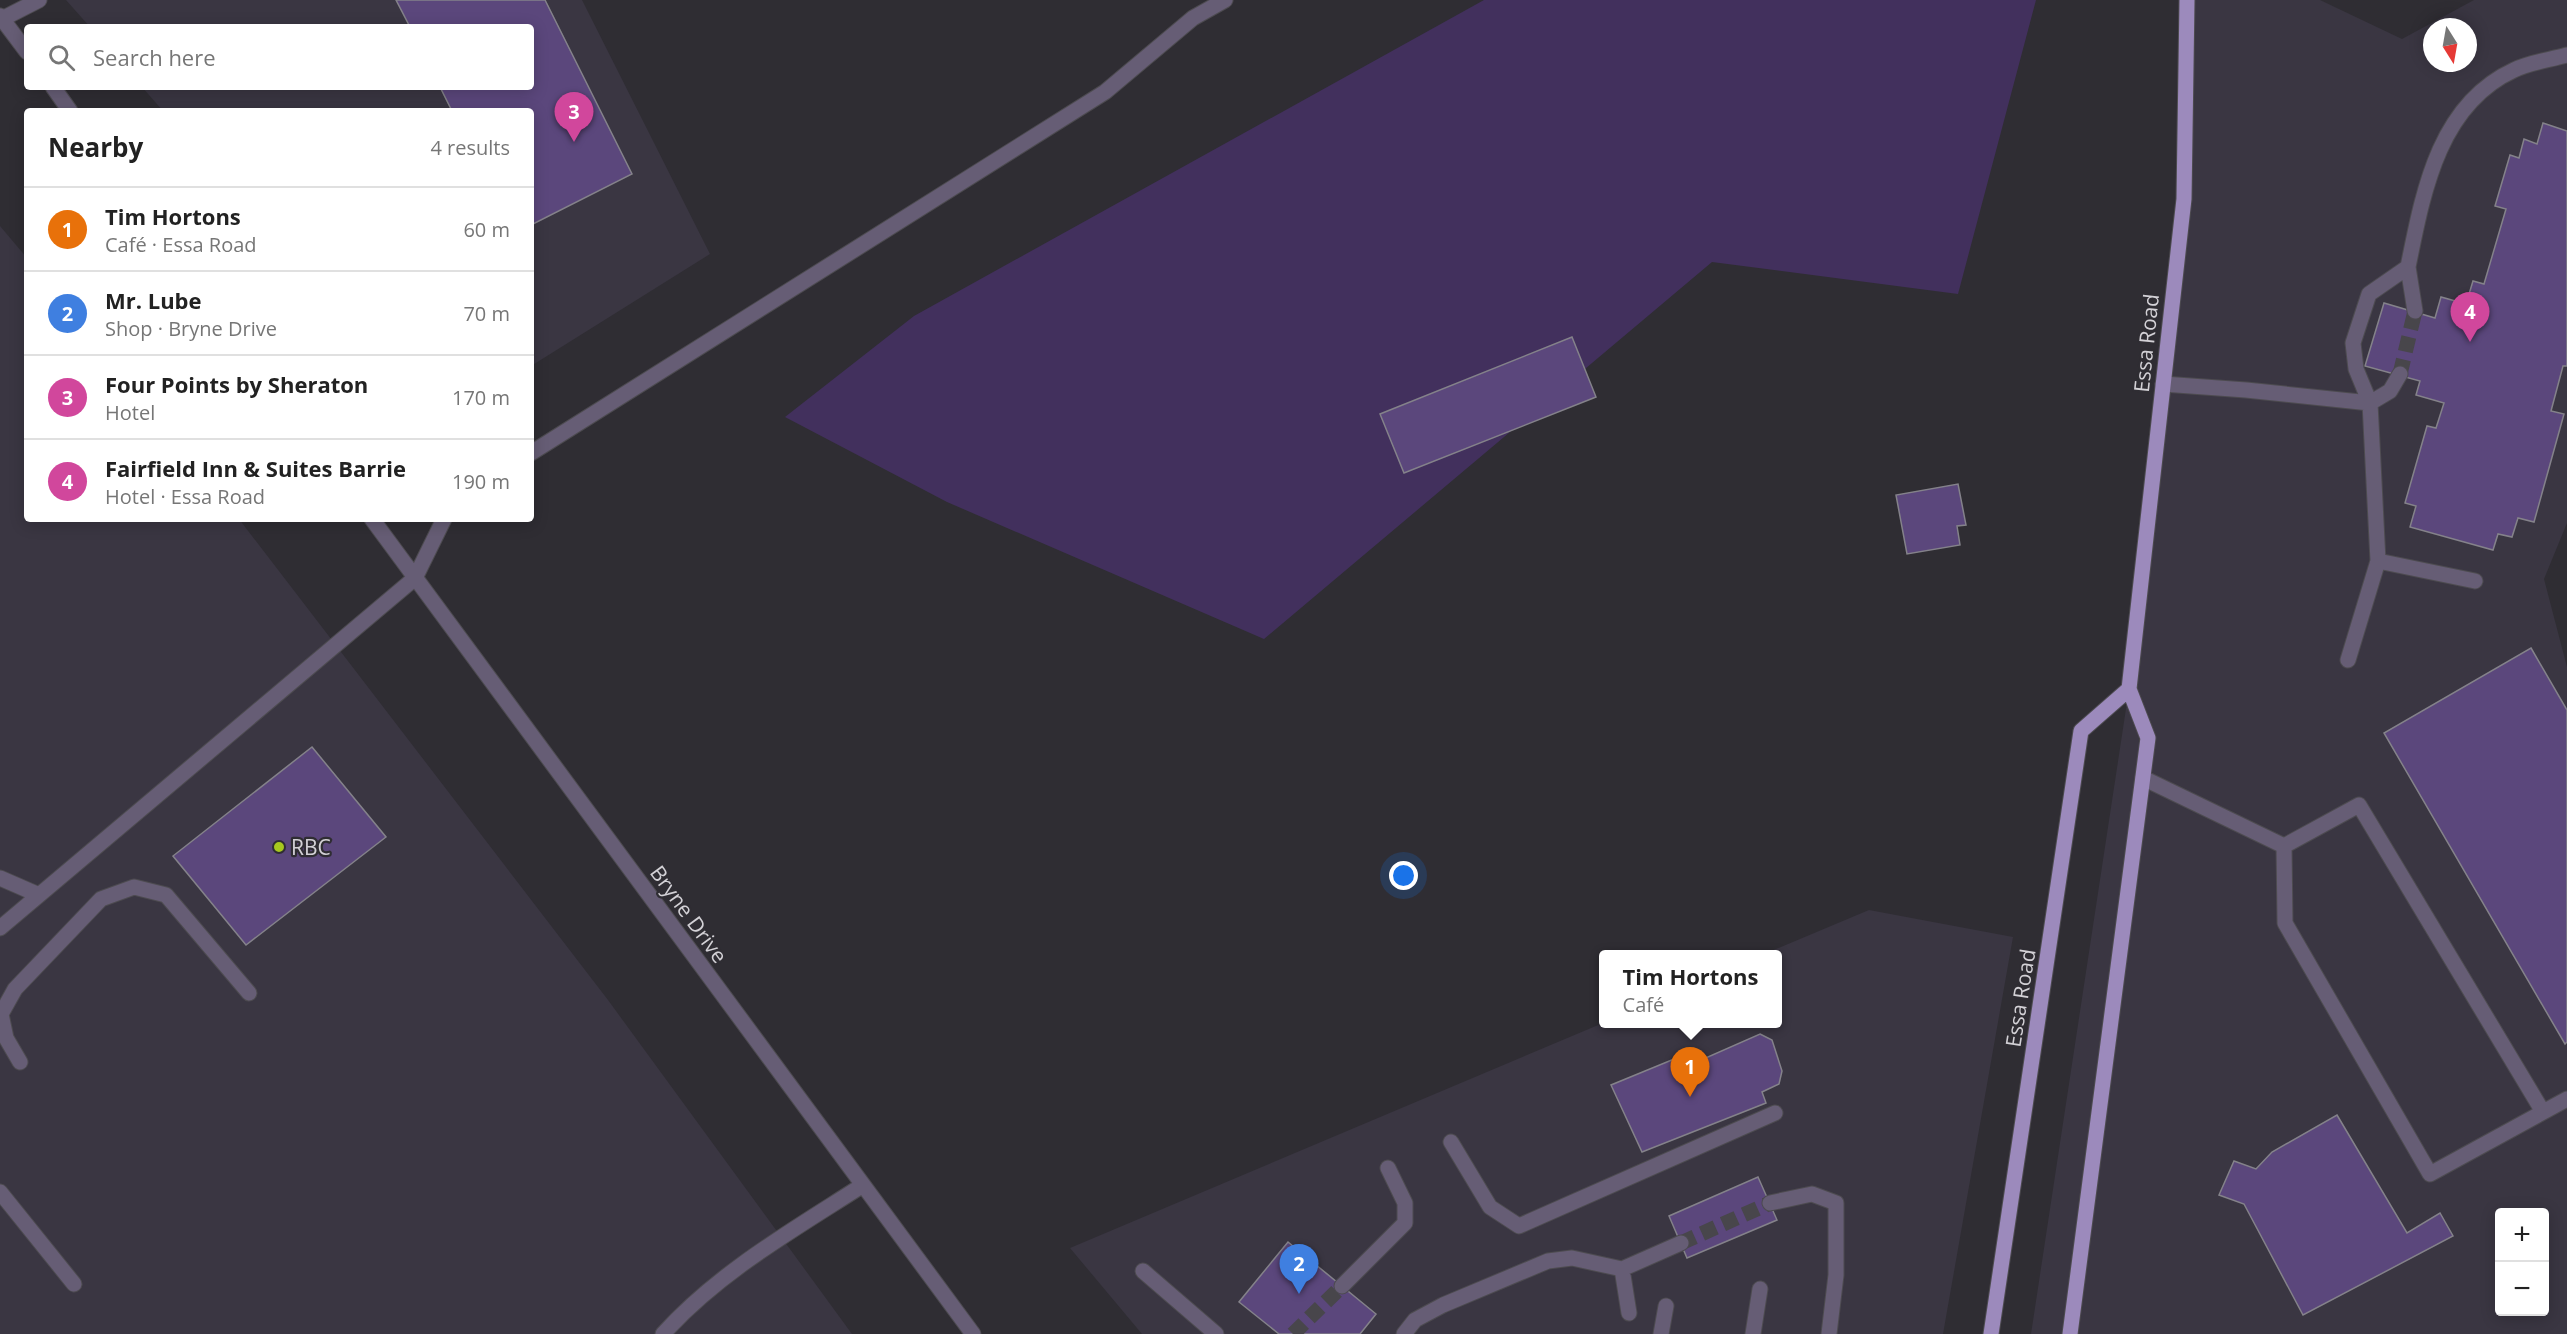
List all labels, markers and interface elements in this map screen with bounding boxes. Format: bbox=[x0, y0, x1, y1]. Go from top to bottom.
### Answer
north arrow bbox=[2423, 18, 2477, 72]
search box bbox=[24, 24, 534, 90]
icon: search bbox=[45, 41, 78, 74]
text: Search here bbox=[93, 42, 216, 72]
pin: 3 bbox=[554, 92, 594, 142]
text: Nearby bbox=[48, 129, 143, 165]
text: 4 results bbox=[430, 134, 510, 161]
text: Tim Hortons bbox=[105, 201, 241, 231]
text: 1 bbox=[62, 216, 73, 243]
text: 60 m bbox=[463, 216, 510, 243]
text: Café · Essa Road bbox=[105, 231, 257, 258]
text: Mr. Lube bbox=[105, 285, 202, 315]
street label: Essa Road bbox=[2127, 292, 2165, 394]
pin: 4 bbox=[2450, 292, 2490, 342]
text: 2 bbox=[62, 300, 73, 327]
text: 70 m bbox=[463, 300, 510, 327]
text: Shop · Bryne Drive bbox=[105, 315, 277, 342]
text: Four Points by Sheraton bbox=[105, 369, 368, 399]
text: 3 bbox=[62, 384, 73, 411]
text: 170 m bbox=[452, 384, 510, 411]
text: Hotel bbox=[105, 399, 155, 426]
text: Fairfield Inn & Suites Barrie bbox=[105, 453, 406, 483]
text: 4 bbox=[62, 468, 73, 495]
text: 190 m bbox=[452, 468, 510, 495]
text: Hotel · Essa Road bbox=[105, 483, 265, 510]
place label: RBC bbox=[291, 833, 331, 861]
marker: RBC bbox=[272, 840, 286, 854]
street label: Bryne Drive bbox=[644, 860, 734, 968]
your location bbox=[1389, 861, 1418, 890]
street label: Essa Road bbox=[1998, 947, 2042, 1049]
popup bbox=[1599, 950, 1782, 1028]
text: Tim Hortons bbox=[1623, 961, 1758, 991]
text: Café bbox=[1623, 991, 1664, 1018]
pin: 1 bbox=[1670, 1048, 1710, 1097]
map controls bbox=[2495, 1208, 2549, 1316]
button: + bbox=[2495, 1208, 2549, 1262]
pin: 2 bbox=[1280, 1244, 1318, 1294]
button: − bbox=[2495, 1262, 2549, 1316]

